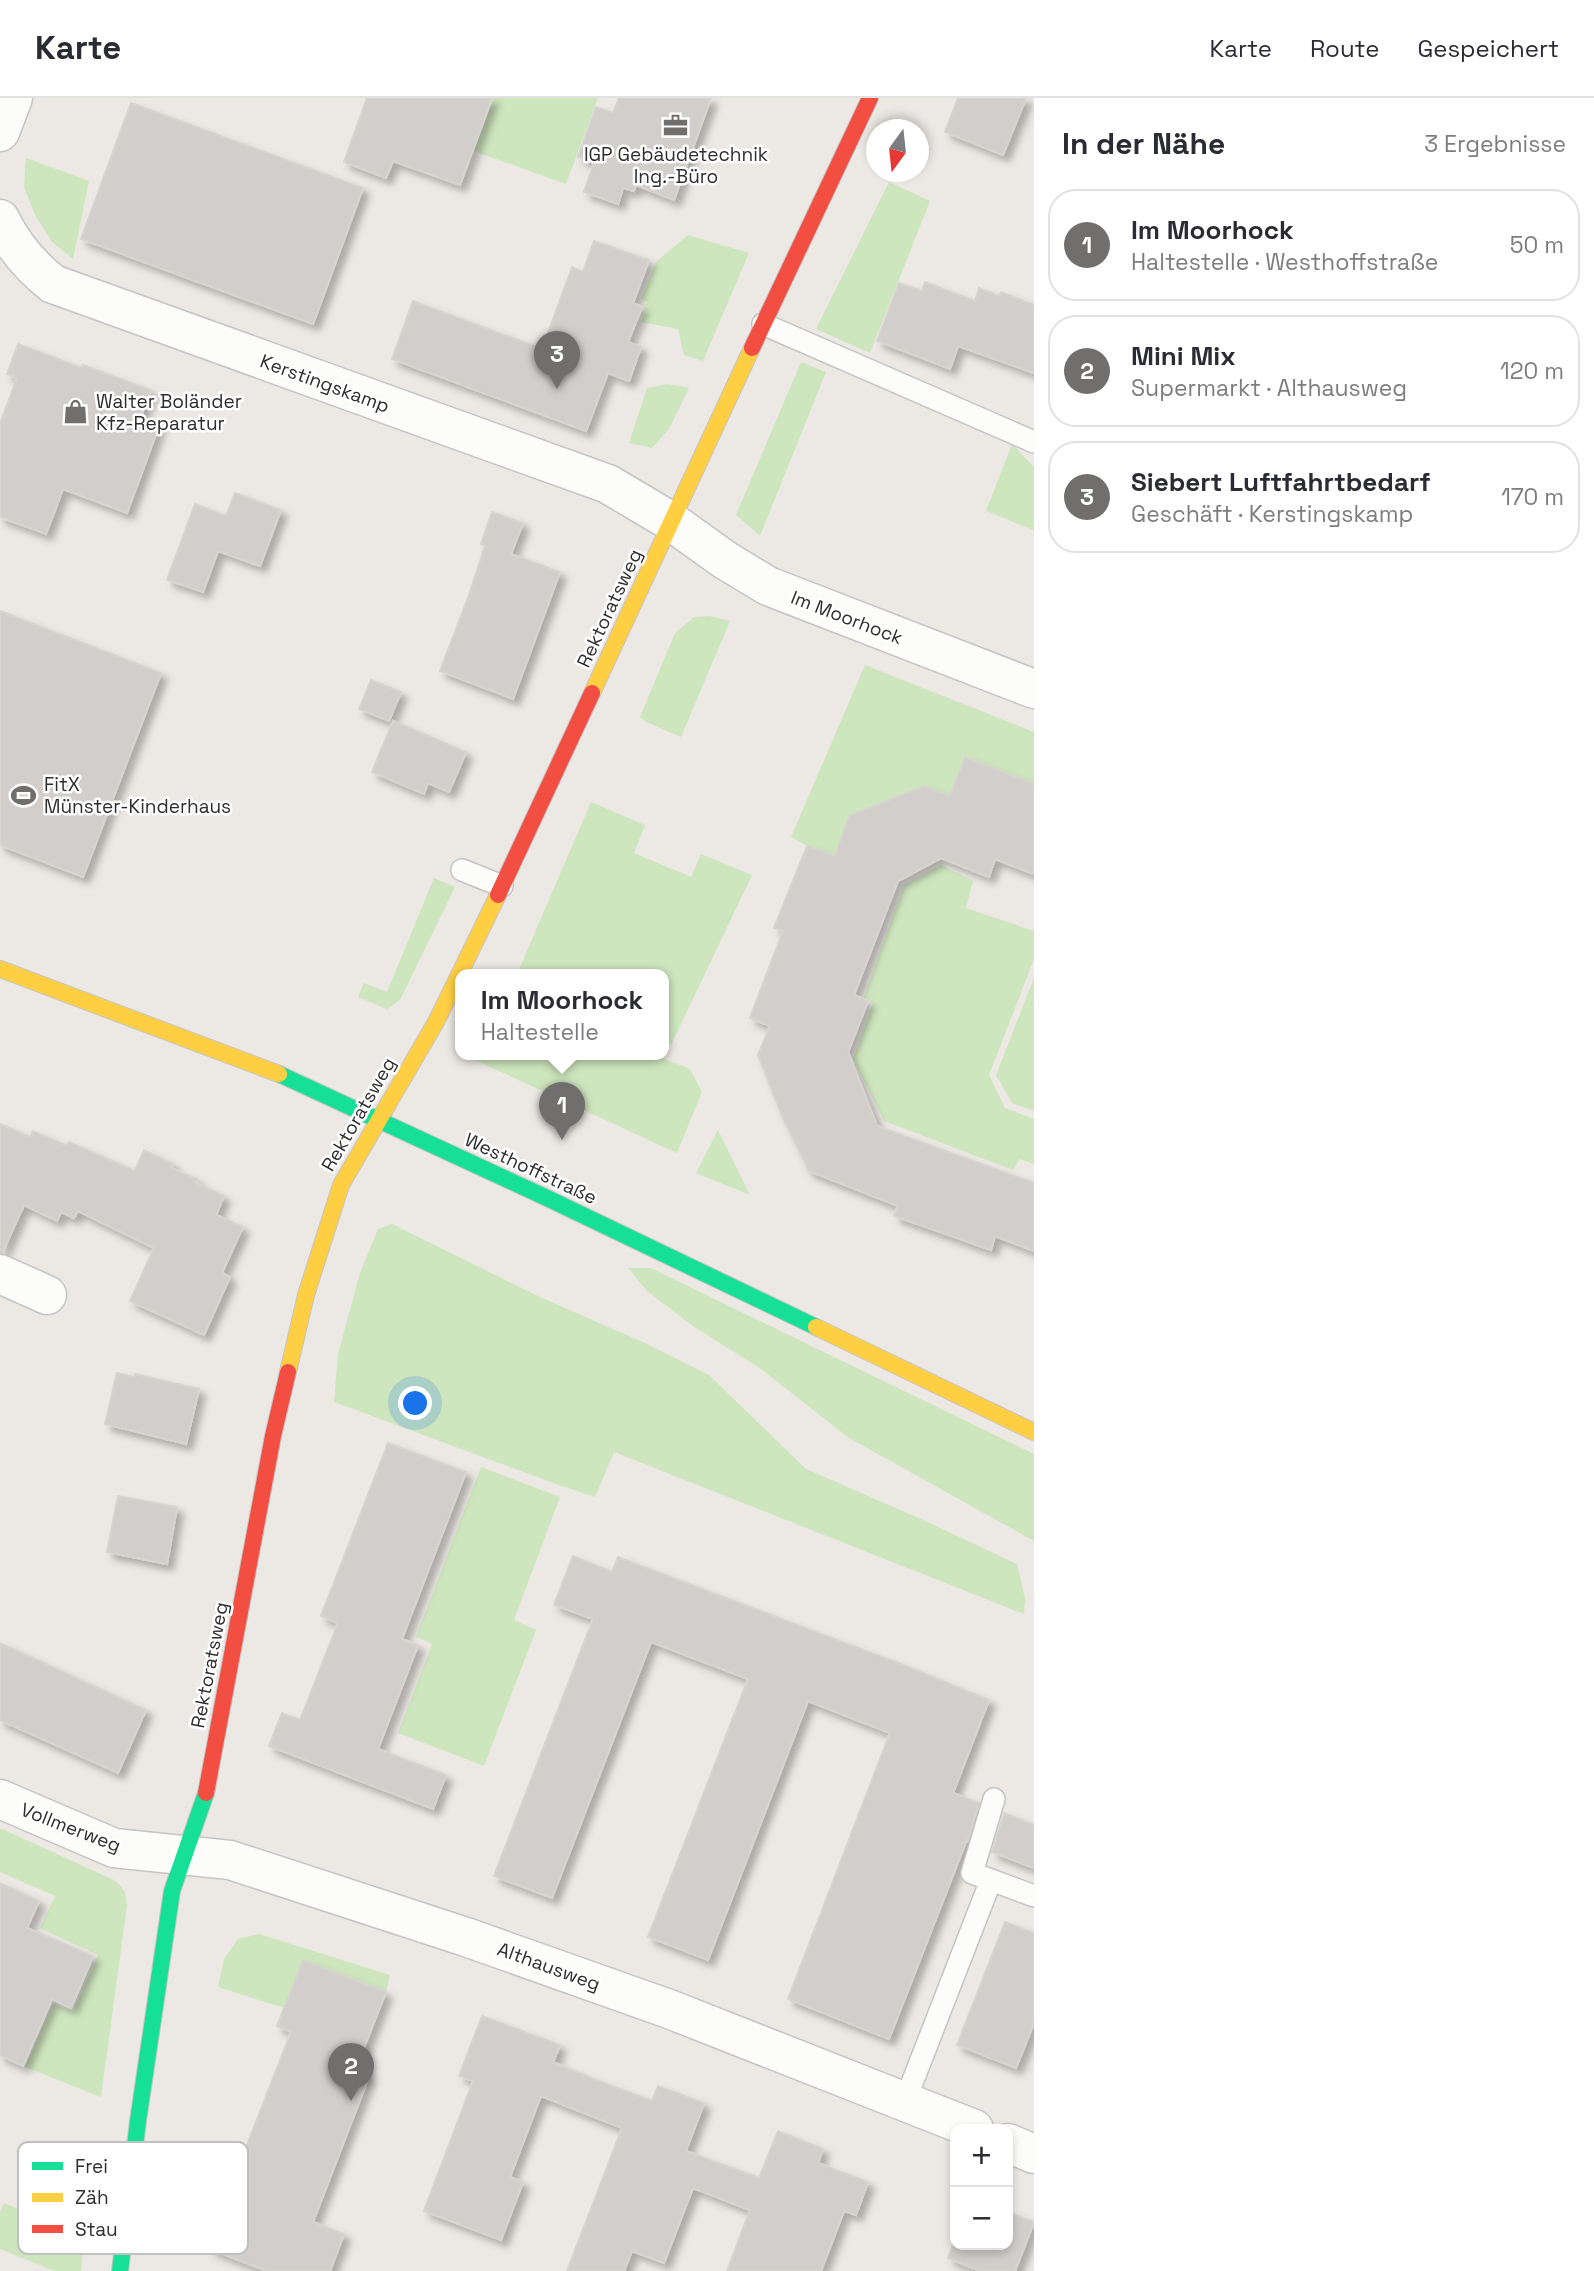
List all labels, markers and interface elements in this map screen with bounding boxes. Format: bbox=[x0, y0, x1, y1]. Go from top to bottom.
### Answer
text: Karte bbox=[35, 27, 121, 69]
text: Karte bbox=[1210, 33, 1272, 64]
text: Route bbox=[1310, 33, 1379, 64]
text: Gespeichert bbox=[1417, 33, 1559, 64]
office icon: IGP Gebäudetechnik Ing.-Büro bbox=[662, 112, 690, 140]
north arrow bbox=[866, 119, 929, 182]
text: In der Nähe bbox=[1062, 124, 1225, 163]
text: 3 Ergebnisse bbox=[1424, 129, 1566, 159]
place label: IGP Gebäudetechnik Ing.-Büro bbox=[584, 142, 768, 189]
text: Im Moorhock bbox=[1131, 213, 1294, 247]
text: 1 bbox=[1082, 230, 1092, 260]
text: 50 m bbox=[1510, 230, 1564, 260]
text: Haltestelle · Westhoffstraße bbox=[1131, 247, 1438, 277]
pin: 3 bbox=[534, 331, 580, 389]
text: Mini Mix bbox=[1131, 339, 1236, 373]
street label: Kerstingskamp bbox=[257, 348, 393, 418]
text: 2 bbox=[1080, 356, 1094, 386]
text: 120 m bbox=[1500, 356, 1564, 386]
text: Supermarkt · Althausweg bbox=[1131, 373, 1407, 403]
place label: Walter Boländer Kfz-Reparatur bbox=[96, 389, 242, 436]
shop icon: Walter Boländer Kfz-Reparatur bbox=[62, 398, 90, 426]
text: Siebert Luftfahrtbedarf bbox=[1131, 465, 1431, 499]
text: 3 bbox=[1080, 482, 1094, 512]
text: 170 m bbox=[1501, 482, 1564, 512]
text: Geschäft · Kerstingskamp bbox=[1131, 499, 1413, 529]
street label: Rektoratsweg bbox=[571, 545, 648, 671]
street label: Im Moorhock bbox=[787, 585, 906, 650]
place label: FitX Münster-Kinderhaus bbox=[44, 772, 231, 819]
sports icon: FitX Münster-Kinderhaus bbox=[10, 781, 38, 809]
popup bbox=[455, 969, 669, 1060]
text: Im Moorhock bbox=[481, 983, 643, 1017]
text: Haltestelle bbox=[481, 1017, 599, 1047]
street label: Rektoratsweg bbox=[316, 1053, 401, 1176]
pin: 1 bbox=[539, 1082, 585, 1140]
street label: Westhoffstraße bbox=[461, 1127, 601, 1210]
your location bbox=[398, 1386, 432, 1420]
street label: Rektoratsweg bbox=[185, 1600, 234, 1730]
street label: Vollmerweg bbox=[17, 1797, 124, 1858]
street label: Althausweg bbox=[494, 1936, 604, 1997]
pin: 2 bbox=[328, 2043, 374, 2101]
map controls bbox=[950, 2124, 1013, 2250]
button: + bbox=[950, 2124, 1013, 2187]
legend bbox=[18, 2142, 248, 2254]
text: Frei bbox=[75, 2154, 108, 2179]
text: Zäh bbox=[75, 2185, 109, 2210]
button: − bbox=[950, 2187, 1013, 2250]
text: Stau bbox=[75, 2217, 118, 2242]

